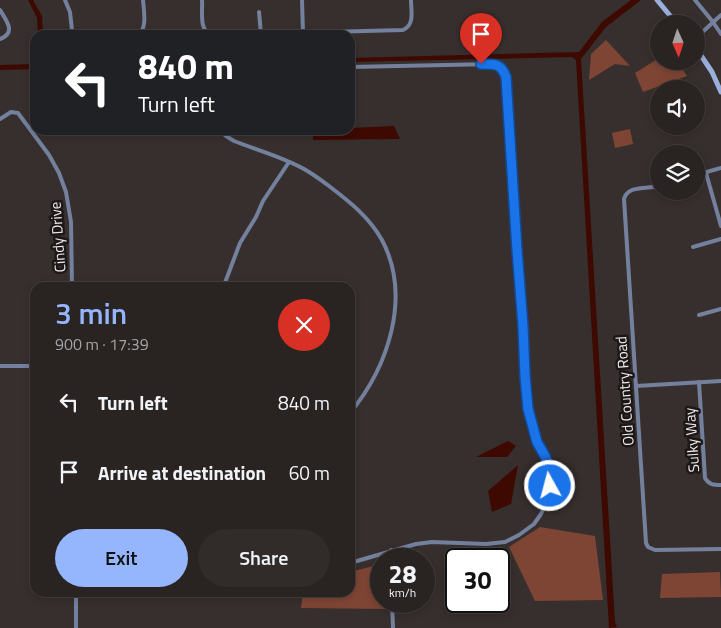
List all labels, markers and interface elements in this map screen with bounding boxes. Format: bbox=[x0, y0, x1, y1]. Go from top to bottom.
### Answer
pin bbox=[460, 13, 502, 64]
north arrow bbox=[650, 15, 705, 70]
map controls bbox=[650, 15, 705, 200]
icon: arrive bbox=[467, 20, 495, 48]
text: 840 m bbox=[138, 39, 234, 93]
icon: left bbox=[55, 50, 120, 115]
button: sound bbox=[650, 80, 705, 135]
text: Turn left bbox=[138, 87, 215, 121]
button: layers bbox=[650, 145, 705, 200]
street label: Cindy Drive bbox=[44, 201, 71, 273]
text: 3 min bbox=[55, 290, 127, 336]
button: close bbox=[278, 299, 330, 351]
text: 900 m · 17:39 bbox=[55, 332, 149, 356]
street label: Old Country Road bbox=[609, 335, 640, 447]
icon: left bbox=[55, 388, 83, 416]
text: Turn left bbox=[98, 388, 168, 417]
text: 840 m bbox=[278, 388, 330, 417]
street label: Sulky Way bbox=[678, 407, 705, 473]
icon: arrive bbox=[55, 458, 83, 486]
text: Arrive at destination bbox=[98, 458, 266, 487]
text: 60 m bbox=[289, 458, 330, 487]
position arrow bbox=[523, 459, 575, 511]
button: Exit bbox=[55, 529, 188, 587]
button: Share bbox=[198, 529, 330, 587]
speed limit sign: 30 bbox=[445, 548, 510, 613]
text: 28 bbox=[388, 555, 417, 593]
text: km/h bbox=[389, 583, 416, 602]

